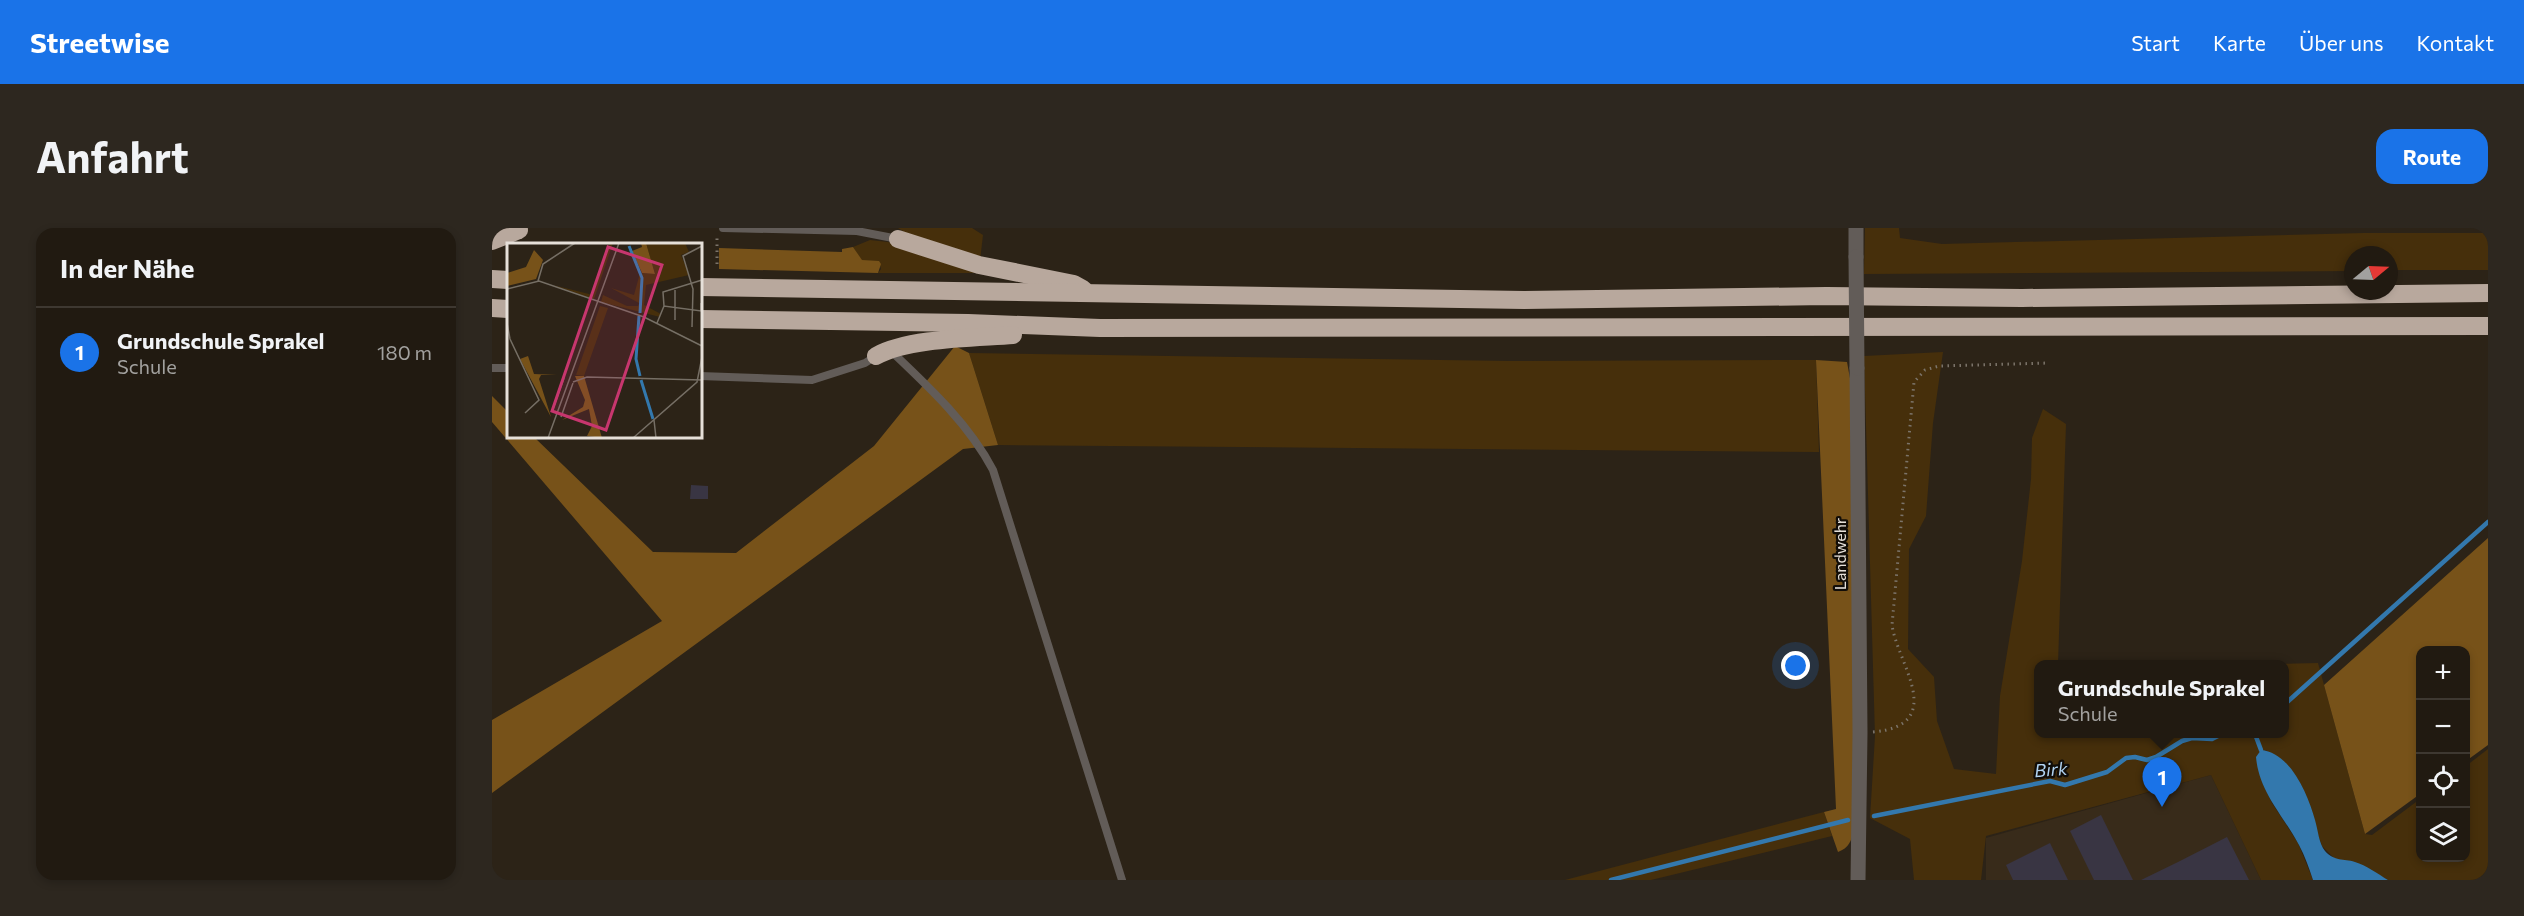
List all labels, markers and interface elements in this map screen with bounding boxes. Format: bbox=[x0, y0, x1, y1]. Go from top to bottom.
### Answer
text: Streetwise bbox=[30, 25, 170, 59]
text: Start bbox=[2131, 30, 2180, 55]
text: Karte bbox=[2213, 30, 2266, 55]
text: Über uns bbox=[2299, 30, 2383, 55]
text: Kontakt bbox=[2416, 30, 2494, 55]
button: Route bbox=[2376, 129, 2488, 184]
text: Anfahrt bbox=[36, 130, 189, 182]
inset map bbox=[507, 243, 702, 438]
north arrow bbox=[2344, 246, 2398, 300]
text: In der Nähe bbox=[60, 252, 195, 283]
text: Grundschule Sprakel bbox=[117, 327, 325, 354]
text: 1 bbox=[75, 340, 84, 364]
text: 180 m bbox=[377, 340, 432, 364]
text: Schule bbox=[117, 354, 177, 378]
street label: Landwehr bbox=[1830, 517, 1849, 590]
map controls bbox=[2416, 646, 2470, 862]
button: + bbox=[2416, 646, 2470, 700]
your location bbox=[1781, 651, 1810, 680]
popup bbox=[2034, 660, 2289, 738]
text: Grundschule Sprakel bbox=[2058, 674, 2265, 701]
button: − bbox=[2416, 700, 2470, 754]
text: Schule bbox=[2058, 701, 2118, 725]
button: locate bbox=[2416, 754, 2470, 808]
water label: Birk bbox=[2034, 757, 2069, 781]
pin: 1 bbox=[2142, 758, 2182, 807]
button: layers bbox=[2416, 808, 2470, 862]

